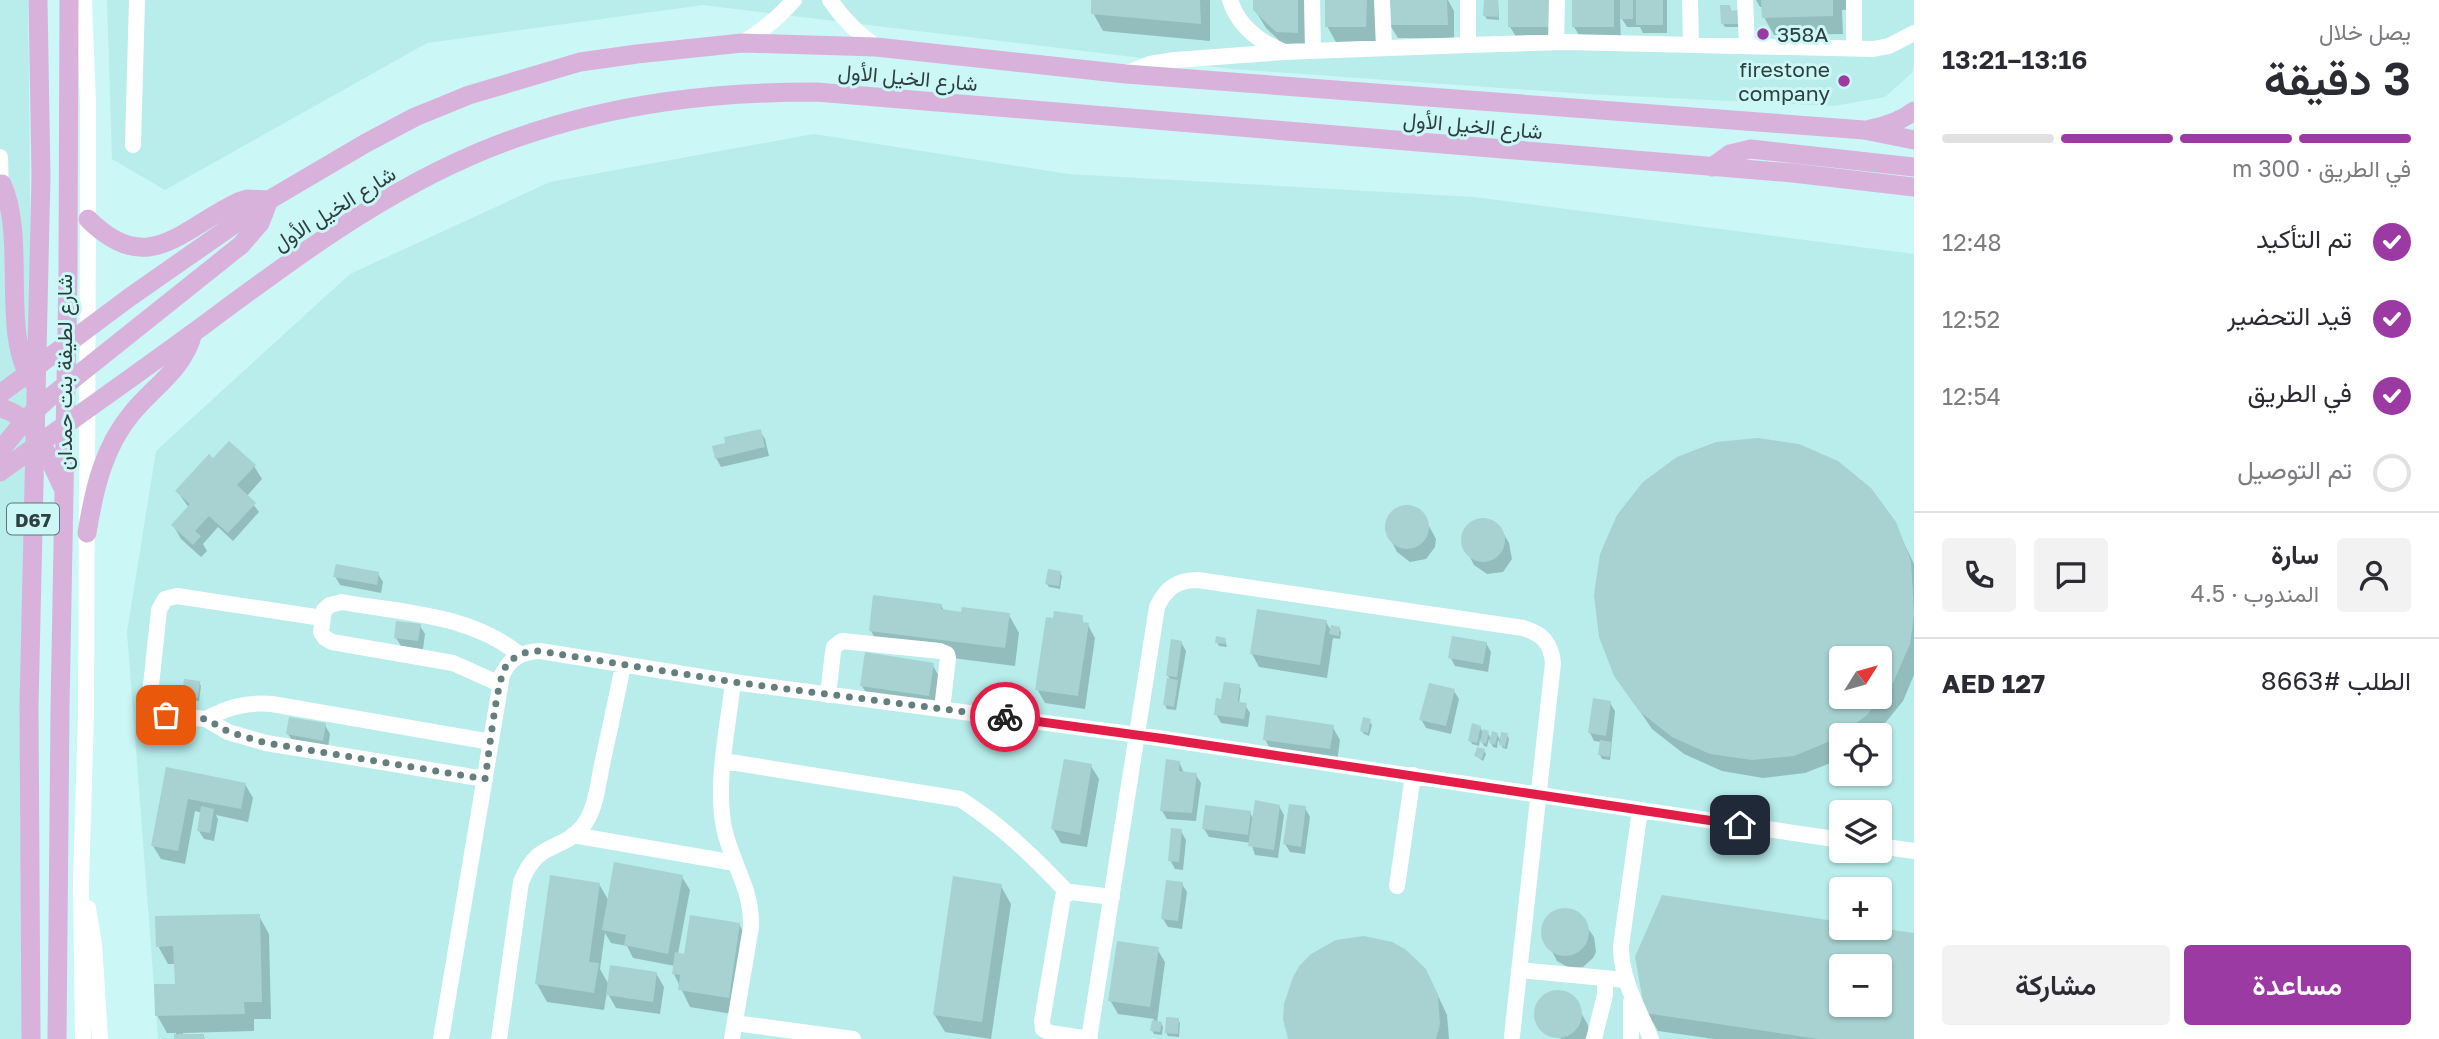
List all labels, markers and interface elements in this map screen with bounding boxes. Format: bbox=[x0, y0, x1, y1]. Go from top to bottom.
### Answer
text: يصل خلال bbox=[2319, 17, 2411, 45]
place label: 358A bbox=[1777, 21, 1828, 47]
marker: 358A bbox=[1755, 26, 1771, 42]
text: 13:16–13:21 bbox=[1942, 44, 2088, 75]
text: 3 دقيقة bbox=[2264, 50, 2411, 105]
place label: firestone company bbox=[1738, 56, 1830, 106]
street label: شارع الخيل الأول bbox=[837, 58, 979, 98]
marker: firestone company bbox=[1836, 73, 1852, 89]
street label: شارع الخيل الأول bbox=[1402, 106, 1544, 146]
text: في الطريق · 300 m bbox=[2232, 154, 2411, 182]
street label: شارع الخيل الأول bbox=[268, 160, 401, 258]
text: تم التأكيد bbox=[2256, 223, 2352, 254]
icon: check bbox=[2373, 223, 2411, 261]
text: 12:48 bbox=[1942, 228, 2001, 256]
street label: شارع لطيفة بنت حمدان bbox=[51, 274, 79, 470]
text: قيد التحضير bbox=[2227, 300, 2352, 331]
icon: check bbox=[2373, 300, 2411, 338]
text: 12:52 bbox=[1942, 305, 2000, 333]
text: في الطريق bbox=[2247, 377, 2352, 408]
icon: check bbox=[2373, 377, 2411, 415]
text: 12:54 bbox=[1942, 382, 2001, 410]
text: تم التوصيل bbox=[2237, 454, 2352, 485]
road number: D67 bbox=[7, 504, 59, 534]
button: phone bbox=[1942, 538, 2016, 612]
button: chat bbox=[2034, 538, 2108, 612]
button: person bbox=[2337, 538, 2411, 612]
text: سارة bbox=[2271, 539, 2319, 570]
text: المندوب · 4.5 bbox=[2191, 579, 2319, 607]
north arrow bbox=[1829, 646, 1892, 709]
map controls bbox=[1829, 646, 1892, 1017]
text: الطلب #8663 bbox=[2261, 665, 2411, 696]
text: AED 127 bbox=[1942, 668, 2045, 699]
courier bbox=[970, 682, 1040, 752]
pin bbox=[136, 685, 196, 745]
icon: bag bbox=[147, 696, 185, 734]
icon: bike bbox=[986, 698, 1024, 736]
button: locate bbox=[1829, 723, 1892, 786]
pin bbox=[1710, 795, 1770, 855]
button: layers bbox=[1829, 800, 1892, 863]
icon: home bbox=[1721, 806, 1759, 844]
button: + bbox=[1829, 877, 1892, 940]
button: مشاركة bbox=[1942, 945, 2170, 1025]
button: مساعدة bbox=[2184, 945, 2411, 1025]
button: − bbox=[1829, 954, 1892, 1017]

